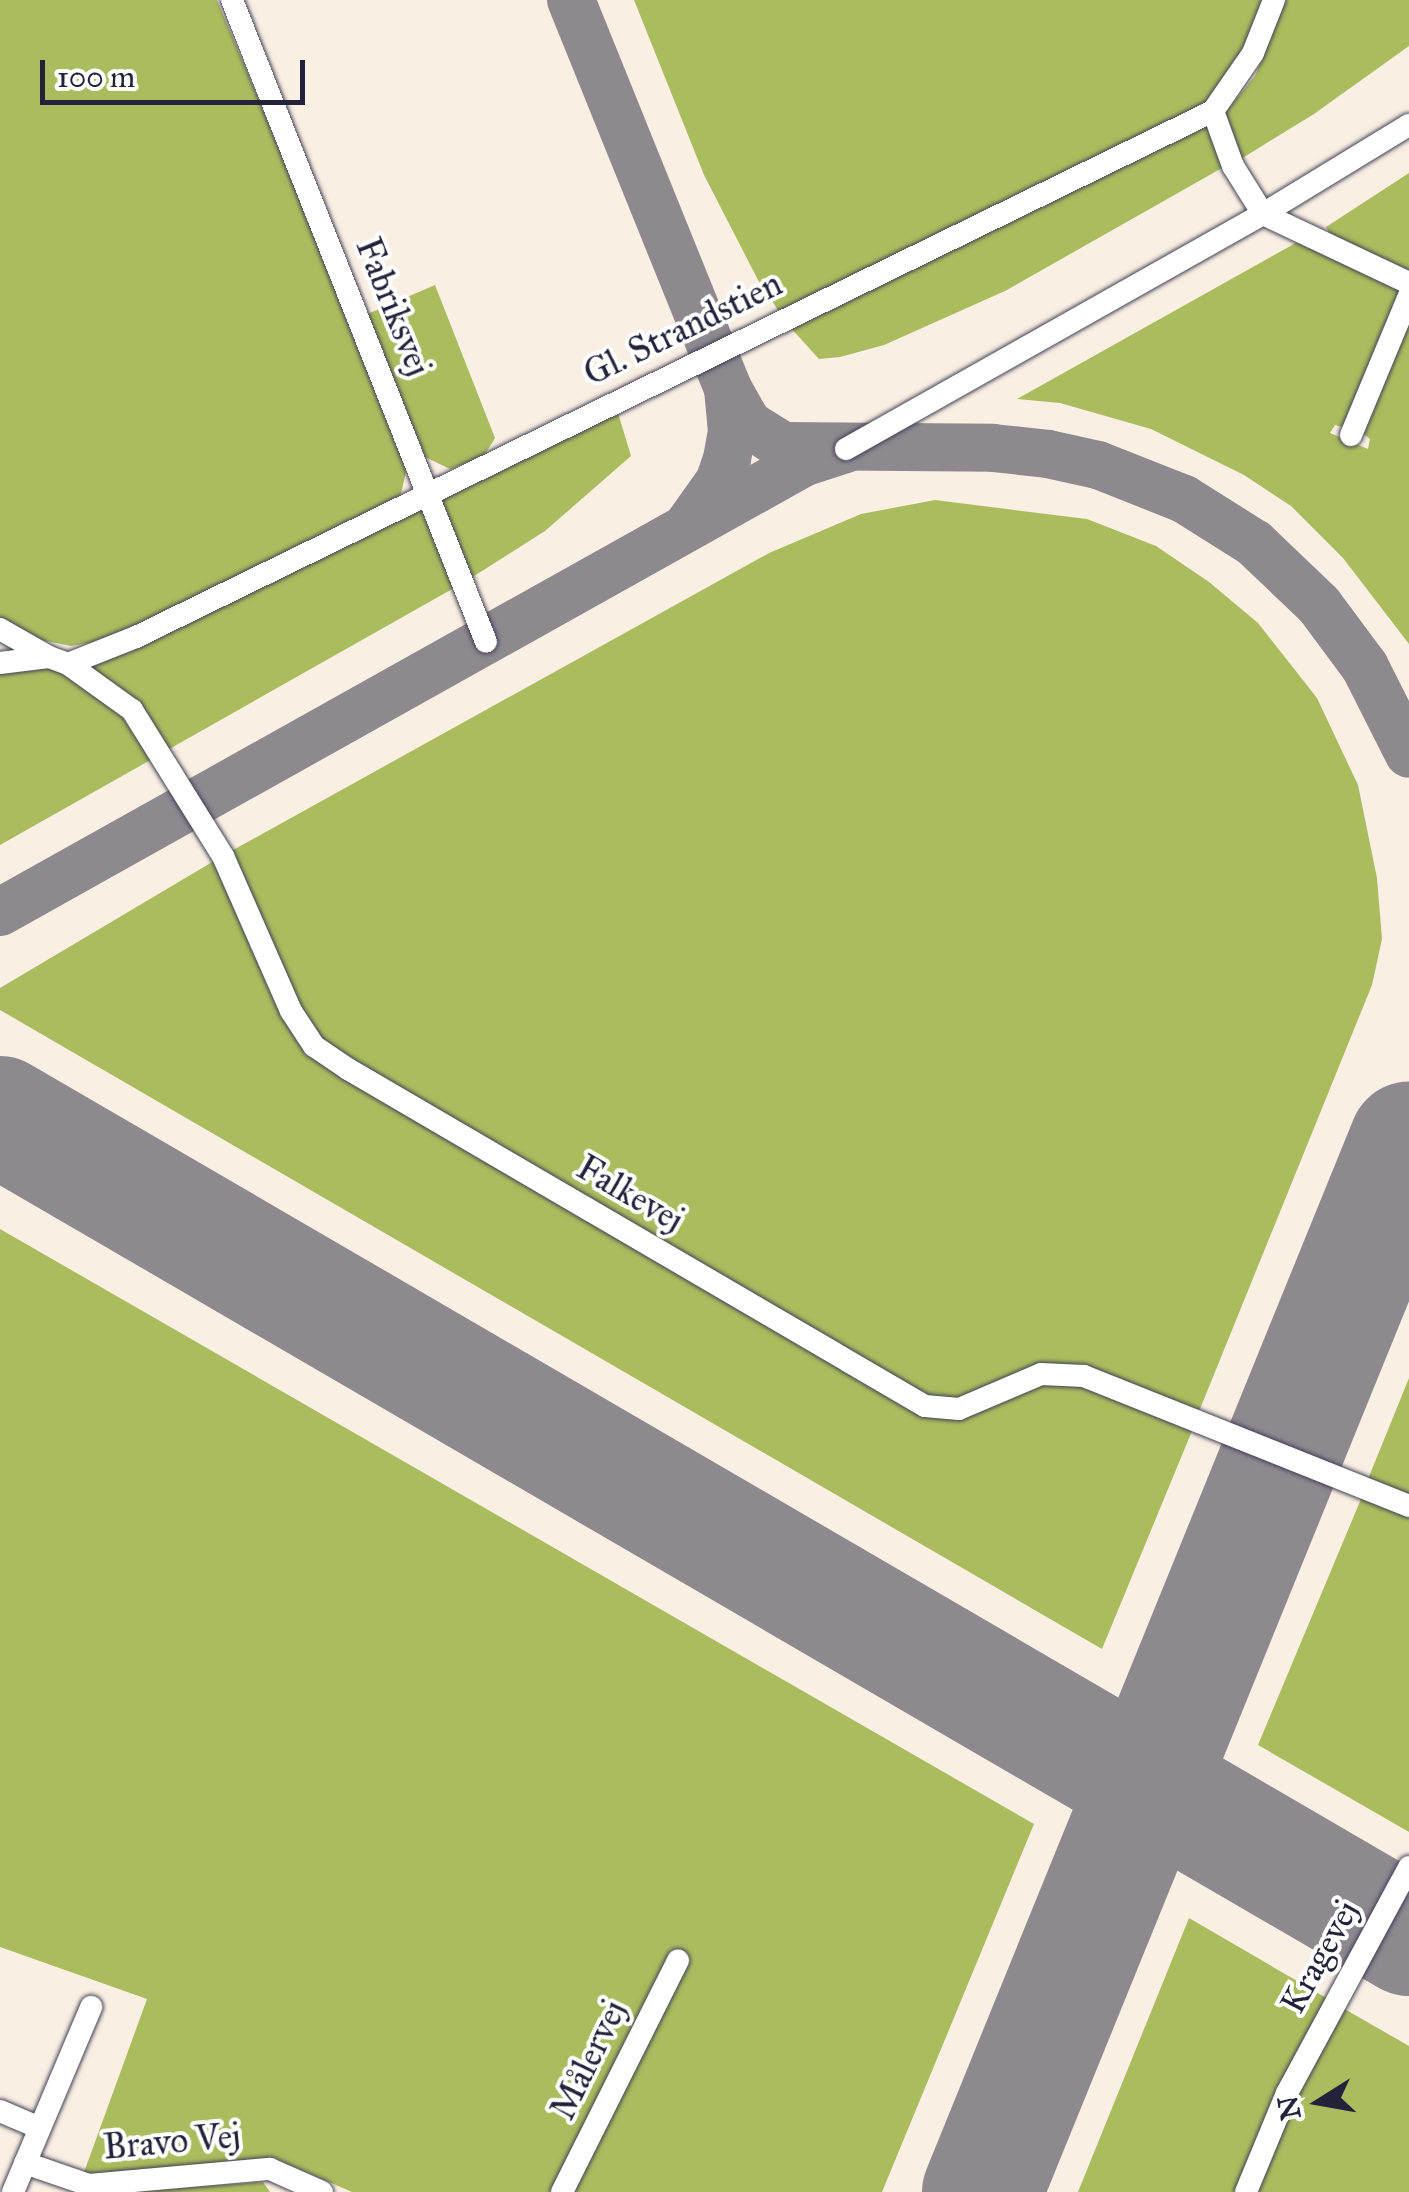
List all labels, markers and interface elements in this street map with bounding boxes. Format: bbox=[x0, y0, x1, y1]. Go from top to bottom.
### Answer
scale bar bbox=[45, 40, 310, 102]
text: 100 m bbox=[57, 59, 135, 95]
street label: Fabriksvej bbox=[346, 232, 440, 382]
street label: Gl. Strandstien bbox=[577, 263, 789, 395]
street label: Falkevej bbox=[569, 1147, 691, 1241]
street label: Kragevej bbox=[1272, 1893, 1368, 2021]
street label: Målervej bbox=[542, 1993, 636, 2127]
north arrow bbox=[1269, 2052, 1369, 2152]
text: N bbox=[1270, 2093, 1309, 2123]
street label: Bravo Vej bbox=[102, 2115, 242, 2169]

